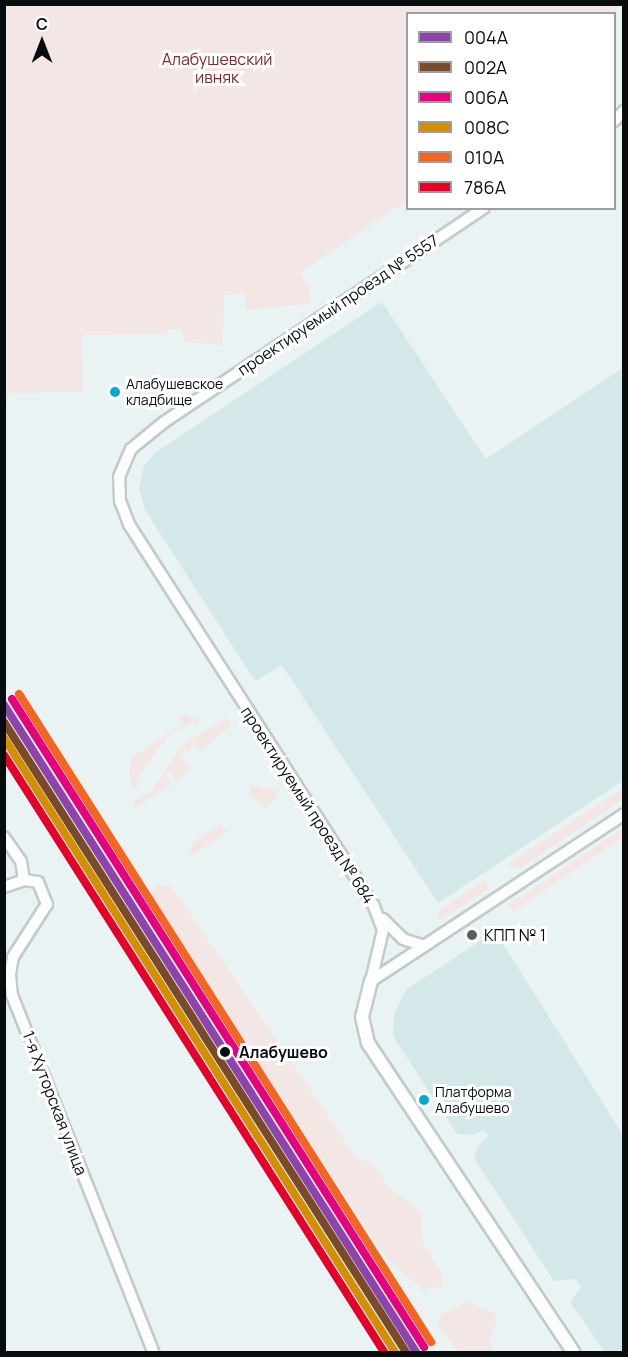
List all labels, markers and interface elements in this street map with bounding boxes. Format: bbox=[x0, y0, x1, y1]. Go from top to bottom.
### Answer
north arrow bbox=[12, 12, 72, 72]
legend bbox=[406, 12, 616, 210]
text: С bbox=[36, 13, 48, 35]
text: 004А bbox=[464, 25, 508, 49]
park label: Алабушевский ивняк bbox=[162, 49, 272, 87]
text: 002А bbox=[464, 55, 507, 79]
text: 006А bbox=[464, 85, 509, 109]
text: 008С bbox=[464, 115, 509, 139]
text: 010А bbox=[464, 145, 504, 169]
text: 786А bbox=[464, 175, 506, 199]
street label: проектируемый проезд № 5557 bbox=[234, 231, 442, 379]
place label: Алабушевское кладбище bbox=[126, 376, 223, 408]
marker: Алабушевское кладбище bbox=[109, 386, 121, 398]
street label: проектируемый проезд № 684 bbox=[237, 703, 379, 907]
place label: КПП № 1 bbox=[484, 925, 546, 945]
marker: КПП № 1 bbox=[465, 928, 479, 942]
street label: 1-я Хуторская улица bbox=[19, 1028, 91, 1178]
place label: Алабушево bbox=[239, 1042, 328, 1062]
marker: Алабушево bbox=[216, 1043, 234, 1061]
place label: Платформа Алабушево bbox=[435, 1084, 512, 1116]
marker: Платформа Алабушево bbox=[418, 1094, 430, 1106]

